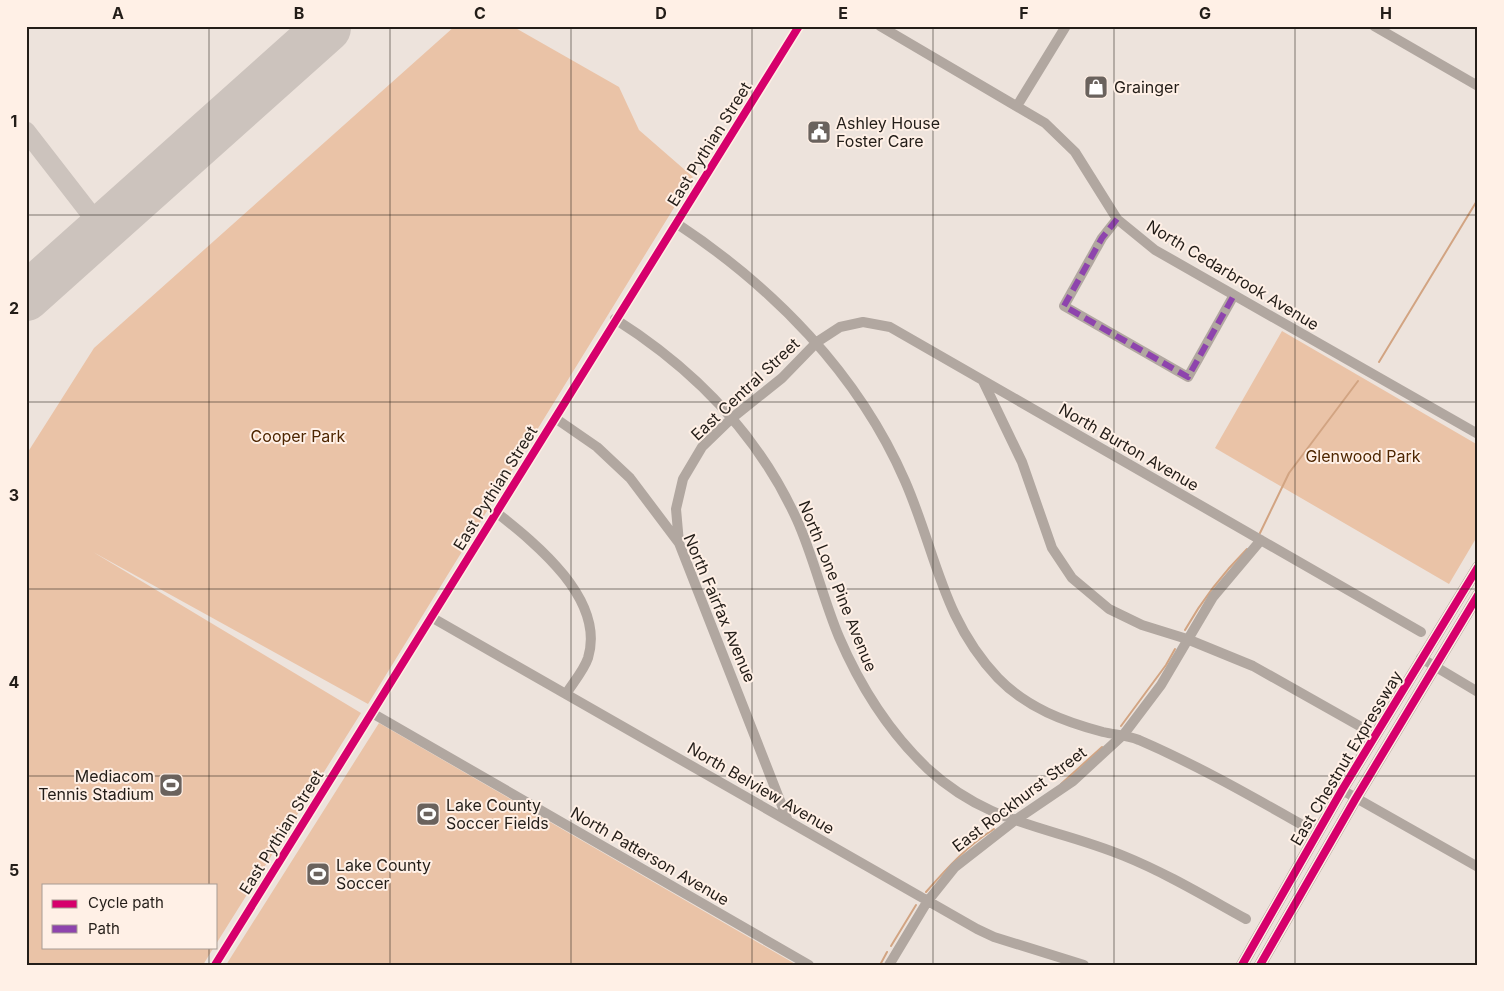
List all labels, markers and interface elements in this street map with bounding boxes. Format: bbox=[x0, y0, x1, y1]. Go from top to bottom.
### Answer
text: A bbox=[112, 3, 124, 23]
text: B bbox=[294, 3, 304, 23]
text: C bbox=[474, 3, 486, 23]
text: D bbox=[655, 3, 667, 23]
text: E bbox=[838, 3, 848, 23]
text: F bbox=[1019, 3, 1029, 23]
text: G bbox=[1199, 3, 1211, 23]
text: H bbox=[1380, 3, 1392, 23]
shop icon: Grainger bbox=[1083, 74, 1109, 100]
place label: Grainger bbox=[1114, 77, 1179, 97]
street label: East Pythian Street bbox=[663, 78, 755, 210]
text: 1 bbox=[11, 111, 17, 131]
place label: Ashley House Foster Care bbox=[836, 113, 940, 151]
public building icon: Ashley House Foster Care bbox=[806, 119, 832, 145]
street label: North Cedarbrook Avenue bbox=[1143, 216, 1323, 334]
text: 2 bbox=[9, 298, 19, 318]
street label: East Central Street bbox=[687, 334, 803, 444]
street label: North Burton Avenue bbox=[1056, 399, 1202, 495]
street label: East Pythian Street bbox=[449, 422, 541, 554]
park label: Cooper Park bbox=[251, 426, 346, 446]
park label: Glenwood Park bbox=[1305, 446, 1421, 466]
text: 3 bbox=[9, 485, 19, 505]
street label: North Lone Pine Avenue bbox=[795, 498, 881, 674]
street label: North Fairfax Avenue bbox=[680, 531, 760, 685]
street label: East Chestnut Expressway bbox=[1286, 667, 1406, 849]
text: 4 bbox=[9, 672, 20, 692]
street label: North Belview Avenue bbox=[684, 738, 838, 838]
street label: East Rockhurst Street bbox=[948, 742, 1090, 856]
place label: Mediacom Tennis Stadium bbox=[38, 766, 154, 804]
street label: East Pythian Street bbox=[235, 766, 327, 898]
sports icon: Mediacom Tennis Stadium bbox=[158, 772, 184, 798]
place label: Lake County Soccer Fields bbox=[446, 795, 549, 833]
sports icon: Lake County Soccer Fields bbox=[415, 801, 441, 827]
street label: North Patterson Avenue bbox=[567, 802, 733, 910]
place label: Lake County Soccer bbox=[336, 855, 431, 893]
text: 5 bbox=[9, 860, 19, 880]
sports icon: Lake County Soccer bbox=[305, 861, 331, 887]
legend bbox=[42, 884, 218, 948]
text: Cycle path bbox=[88, 893, 164, 912]
text: Path bbox=[88, 919, 120, 938]

